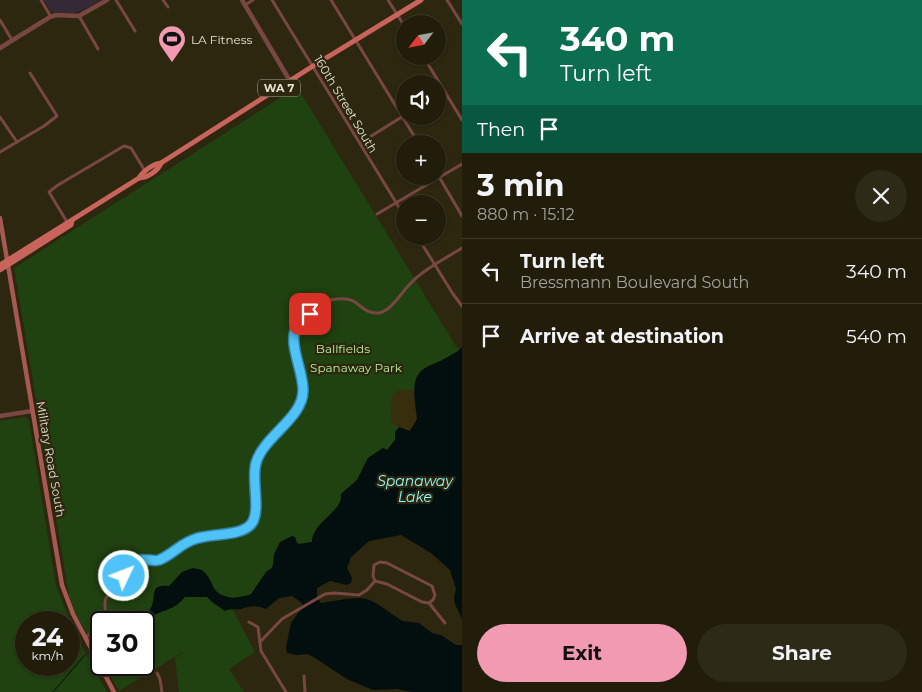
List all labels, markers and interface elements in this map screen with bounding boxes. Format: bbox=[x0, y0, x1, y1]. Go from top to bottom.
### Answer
north arrow bbox=[396, 15, 446, 65]
map controls bbox=[396, 15, 446, 245]
text: 340 m bbox=[560, 17, 675, 60]
icon: left bbox=[477, 20, 542, 85]
sports icon: LA Fitness bbox=[157, 24, 187, 63]
place label: LA Fitness bbox=[191, 32, 253, 47]
street label: 160th Street South bbox=[311, 52, 381, 156]
text: Turn left bbox=[560, 60, 652, 87]
button: sound bbox=[396, 75, 446, 125]
road number: WA 7 bbox=[258, 80, 300, 96]
icon: arrive bbox=[535, 115, 563, 143]
text: Then bbox=[477, 118, 525, 141]
button: + bbox=[396, 135, 446, 185]
text: 3 min bbox=[477, 167, 564, 204]
button: close bbox=[855, 170, 907, 222]
button: − bbox=[396, 195, 446, 245]
text: 880 m · 15:12 bbox=[477, 205, 575, 224]
text: Turn left bbox=[520, 250, 605, 273]
icon: left bbox=[477, 257, 505, 285]
text: 340 m bbox=[846, 260, 907, 283]
text: Bressmann Boulevard South bbox=[520, 273, 749, 292]
pin bbox=[289, 293, 331, 335]
icon: arrive bbox=[296, 300, 324, 328]
icon: arrive bbox=[477, 322, 505, 350]
text: Arrive at destination bbox=[520, 325, 724, 348]
text: 540 m bbox=[846, 325, 907, 348]
park label: Ballfields bbox=[316, 341, 370, 356]
park label: Spanaway Park bbox=[310, 360, 403, 375]
street label: Military Road South bbox=[33, 400, 69, 518]
water label: Spanaway Lake bbox=[377, 472, 454, 506]
position arrow bbox=[97, 549, 149, 601]
speed limit sign: 30 bbox=[90, 611, 155, 676]
text: 24 bbox=[32, 622, 63, 652]
button: Exit bbox=[477, 624, 687, 682]
button: Share bbox=[697, 624, 907, 682]
text: km/h bbox=[31, 648, 64, 663]

